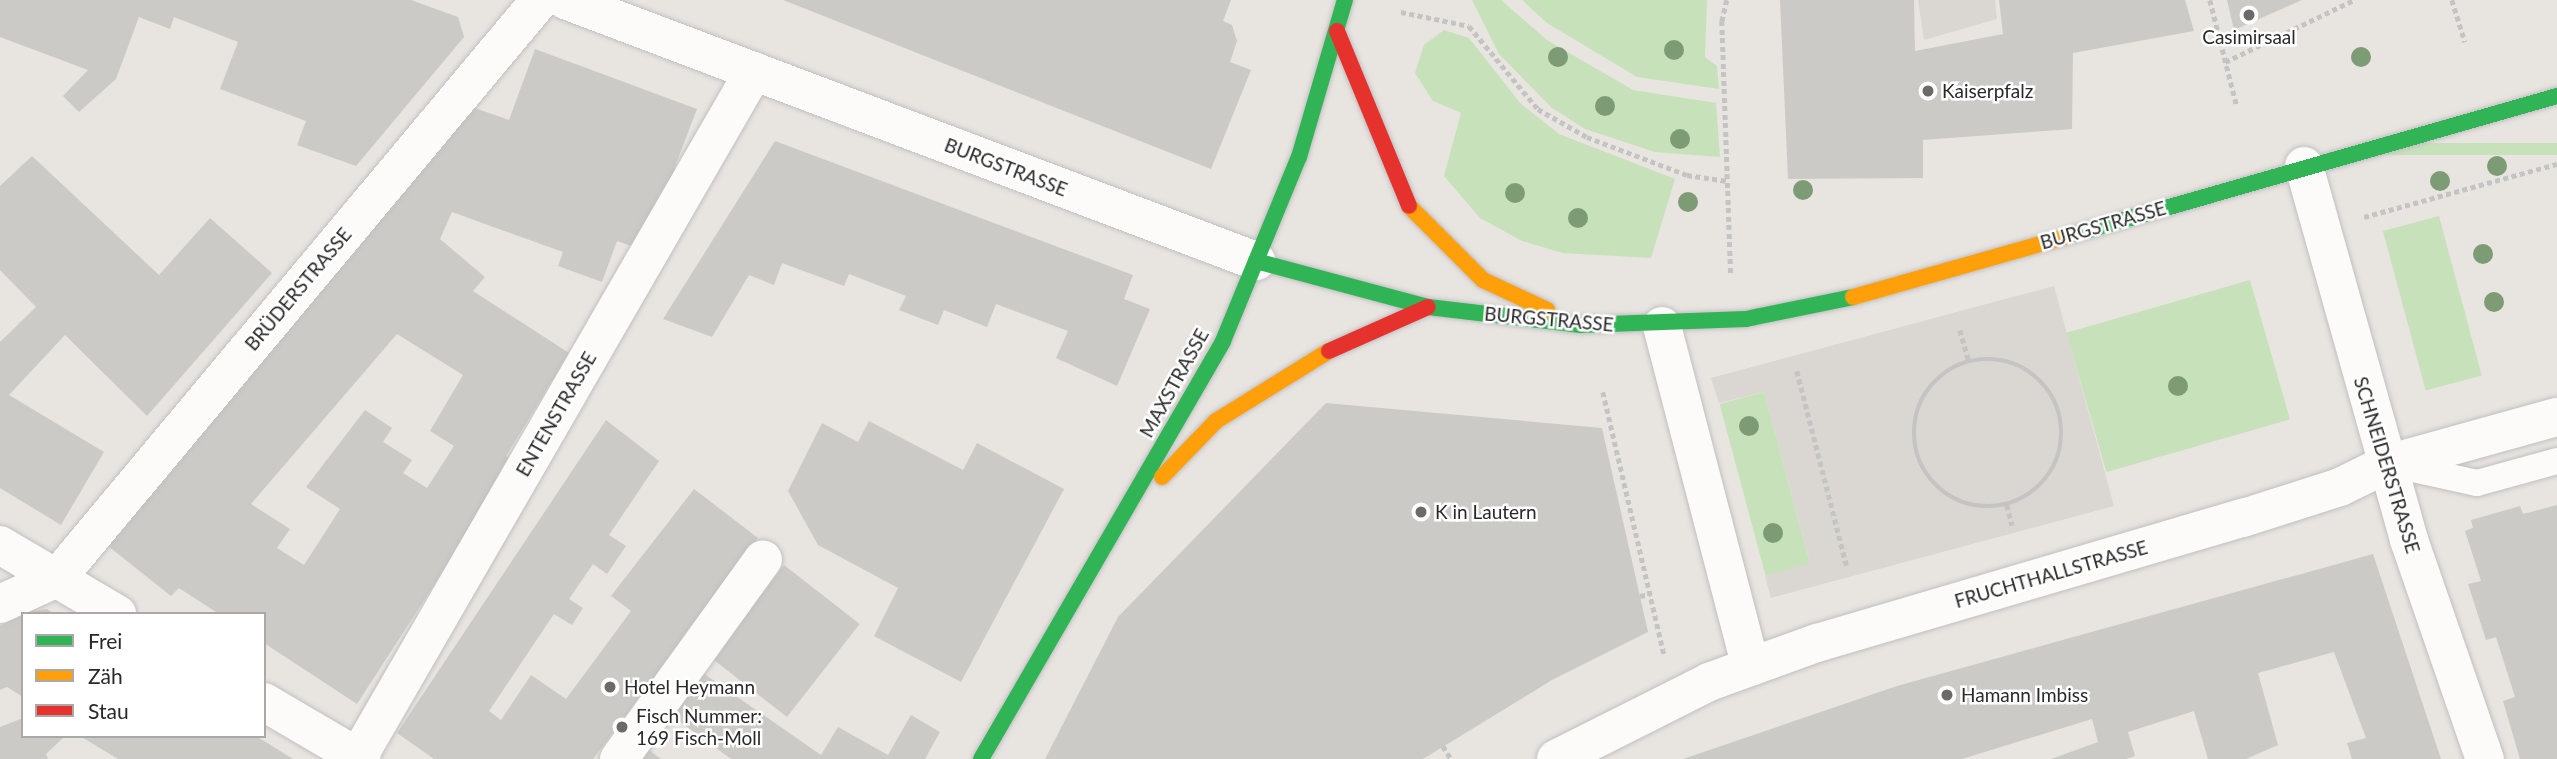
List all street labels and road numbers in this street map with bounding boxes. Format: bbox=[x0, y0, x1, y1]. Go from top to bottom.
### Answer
street label: BURGSTRASSE bbox=[941, 133, 1071, 201]
street label: BURGSTRASSE bbox=[2037, 196, 2169, 254]
street label: BRÜDERSTRASSE bbox=[240, 223, 356, 355]
street label: BURGSTRASSE bbox=[1483, 302, 1615, 336]
street label: MAXSTRASSE bbox=[1135, 325, 1213, 441]
street label: ENTENSTRASSE bbox=[511, 348, 601, 480]
street label: SCHNEIDERSTRASSE bbox=[2349, 374, 2425, 556]
street label: FRUCHTHALLSTRASSE bbox=[1952, 536, 2150, 612]

